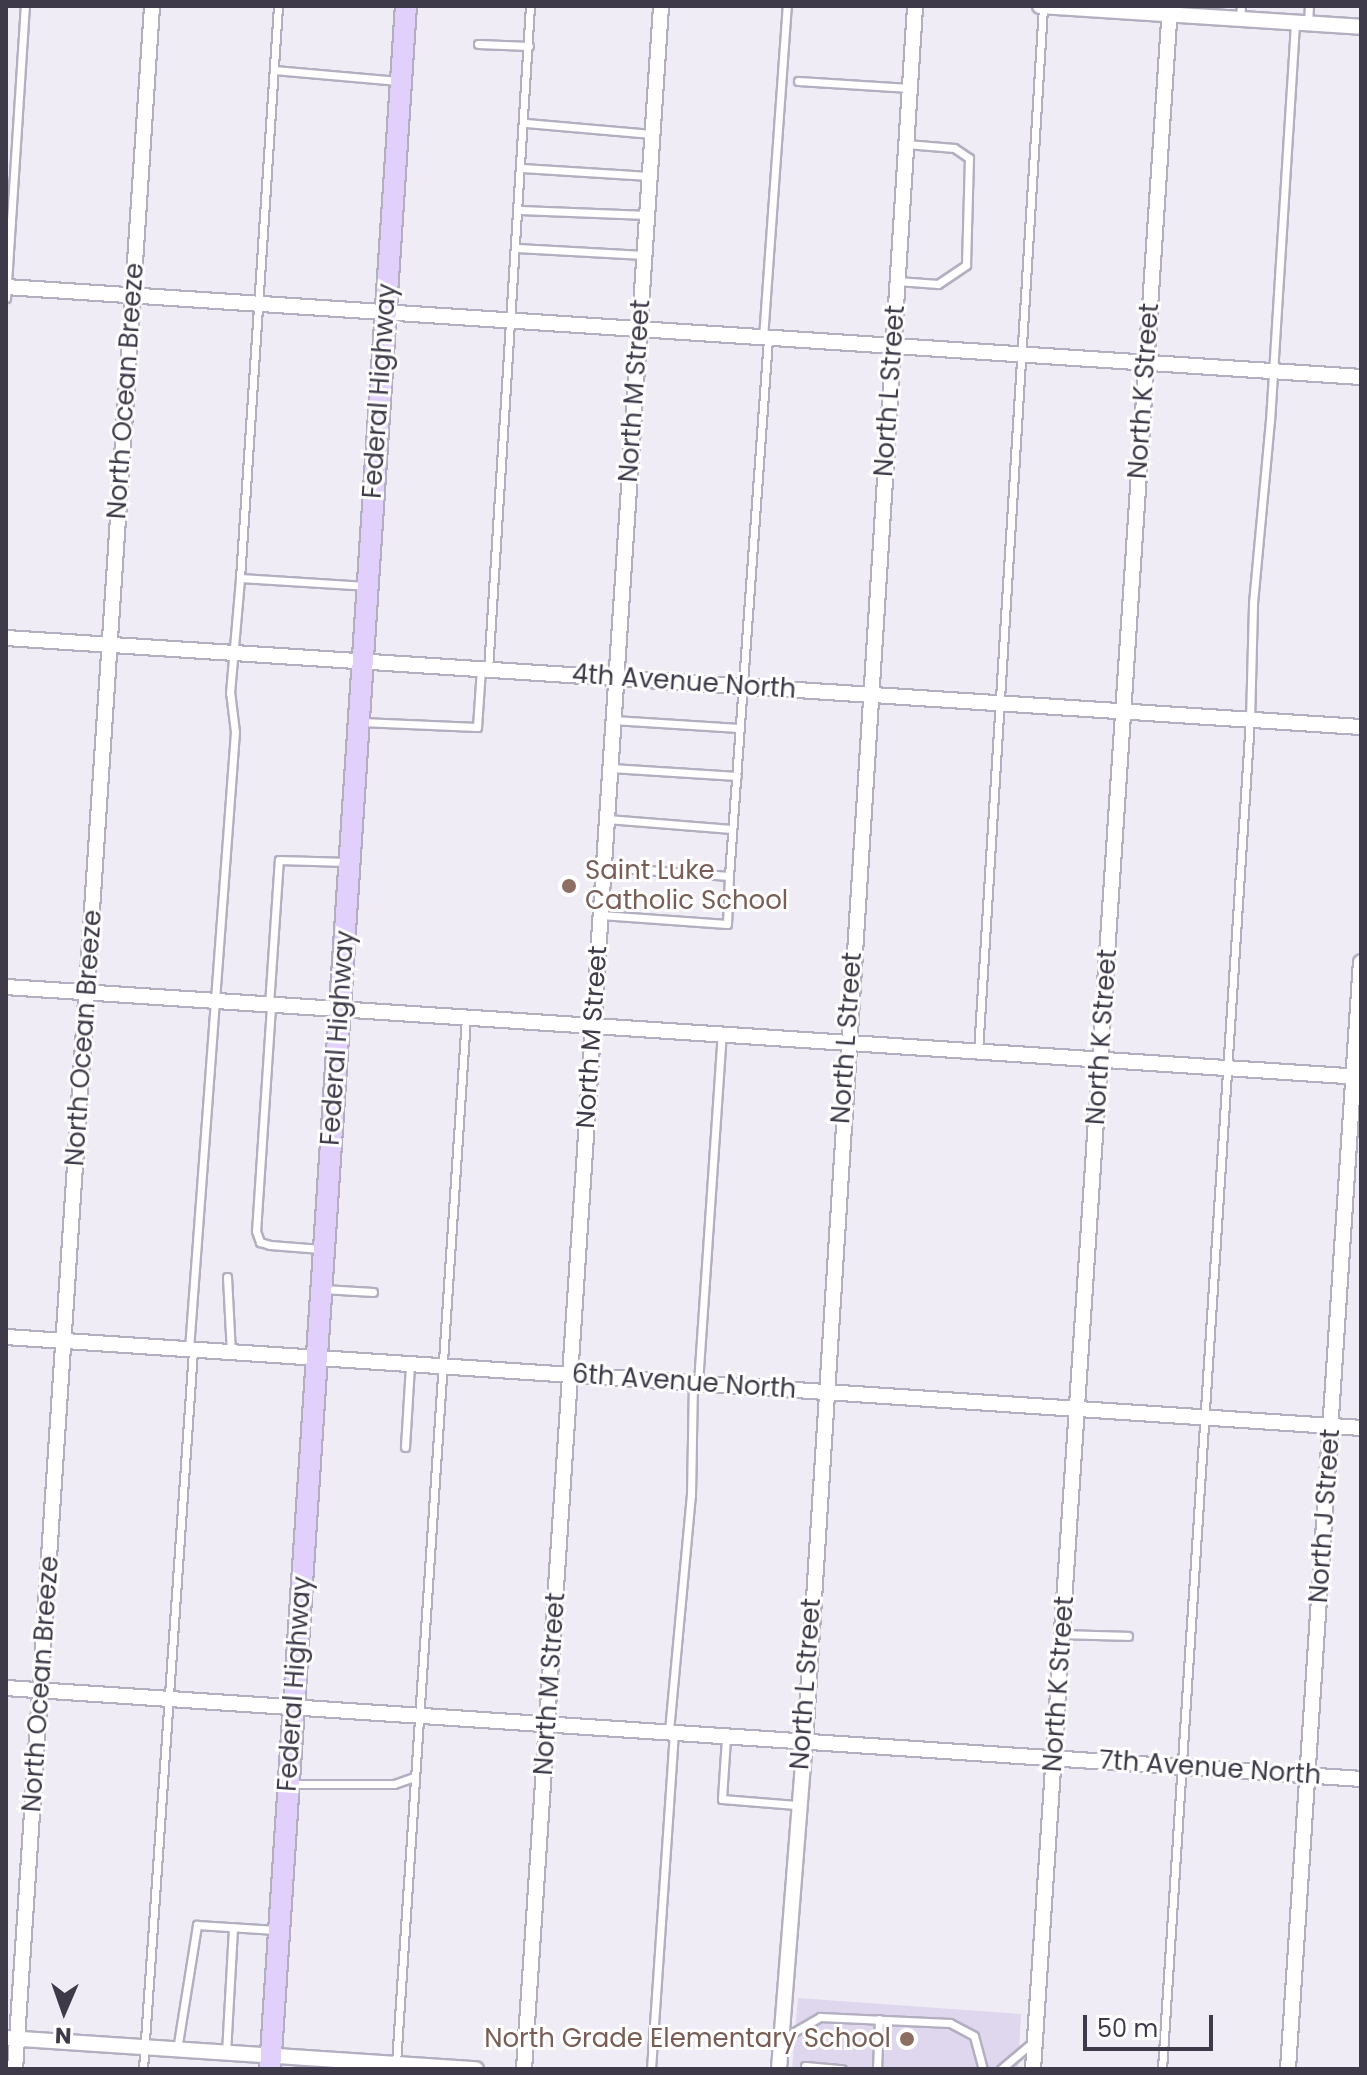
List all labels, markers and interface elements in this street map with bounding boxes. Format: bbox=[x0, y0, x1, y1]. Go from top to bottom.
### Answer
street label: North Ocean Breeze bbox=[101, 262, 151, 520]
street label: Federal Highway bbox=[357, 282, 403, 500]
street label: North M Street bbox=[613, 299, 657, 483]
street label: North K Street bbox=[1122, 302, 1166, 480]
street label: North L Street bbox=[868, 304, 912, 478]
street label: 4th Avenue North bbox=[571, 659, 797, 705]
place label: Saint Luke Catholic School bbox=[585, 855, 788, 916]
marker: Saint Luke Catholic School bbox=[560, 877, 578, 895]
street label: North Ocean Breeze bbox=[59, 909, 109, 1167]
street label: Federal Highway bbox=[315, 929, 361, 1147]
street label: North M Street bbox=[570, 945, 614, 1129]
street label: North K Street bbox=[1080, 948, 1124, 1126]
street label: North L Street bbox=[825, 951, 869, 1125]
street label: 6th Avenue North bbox=[571, 1359, 797, 1405]
street label: North J Street bbox=[1303, 1428, 1347, 1604]
street label: North Ocean Breeze bbox=[16, 1555, 66, 1813]
street label: Federal Highway bbox=[272, 1575, 318, 1793]
street label: North M Street bbox=[528, 1592, 572, 1776]
street label: North K Street bbox=[1037, 1595, 1081, 1773]
street label: North L Street bbox=[784, 1597, 828, 1771]
street label: 7th Avenue North bbox=[1098, 1745, 1322, 1791]
north arrow bbox=[24, 1971, 104, 2051]
scale bar bbox=[1087, 1999, 1217, 2049]
text: 50 m bbox=[1097, 2012, 1158, 2045]
text: N bbox=[54, 2020, 72, 2051]
place label: North Grade Elementary School bbox=[484, 2023, 891, 2055]
marker: North Grade Elementary School bbox=[898, 2030, 916, 2048]

